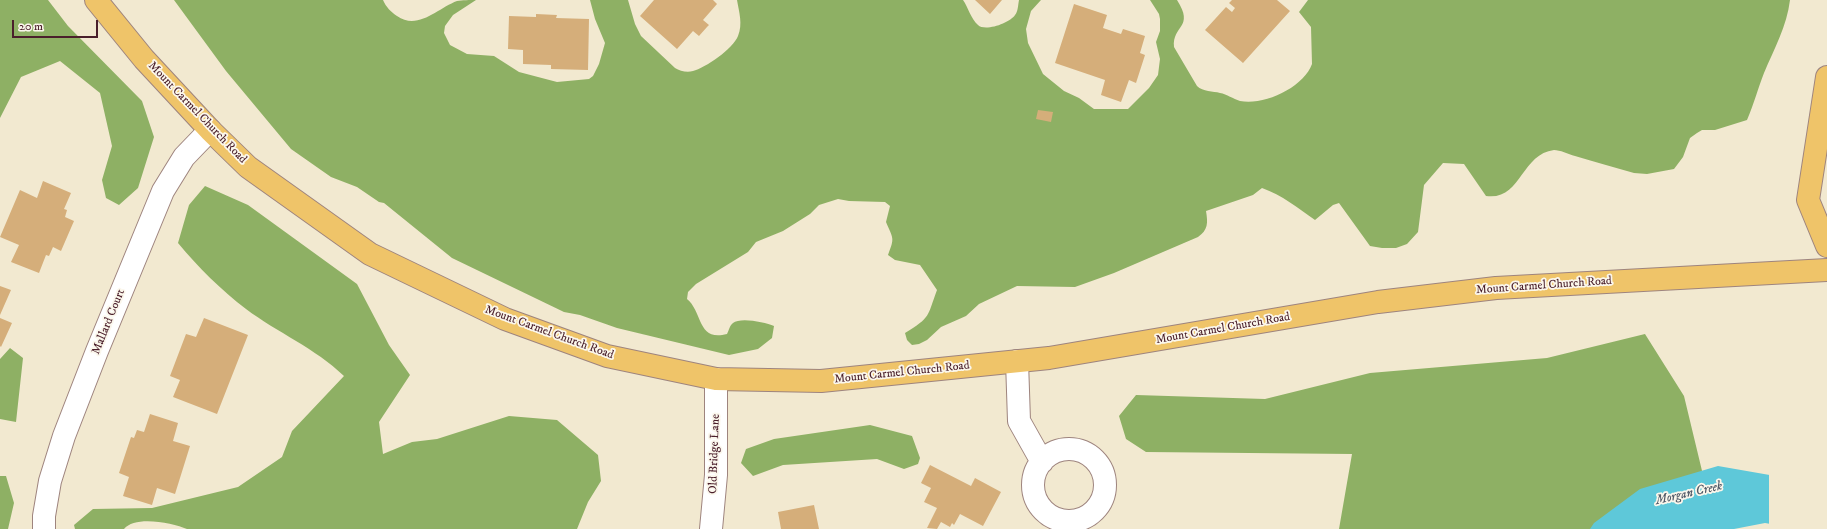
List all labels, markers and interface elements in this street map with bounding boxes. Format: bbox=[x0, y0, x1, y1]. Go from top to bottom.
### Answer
scale bar bbox=[14, 12, 100, 38]
text: 20 m bbox=[19, 19, 43, 34]
street label: Mount Carmel Church Road bbox=[145, 59, 249, 167]
street label: Mount Carmel Church Road bbox=[1476, 274, 1612, 298]
street label: Mallard Court bbox=[89, 287, 129, 357]
street label: Mount Carmel Church Road bbox=[483, 303, 615, 363]
street label: Mount Carmel Church Road bbox=[1155, 310, 1291, 348]
street label: Mount Carmel Church Road bbox=[834, 359, 970, 387]
street label: Old Bridge Lane bbox=[706, 414, 724, 494]
water label: Morgan Creek bbox=[1654, 479, 1724, 509]

